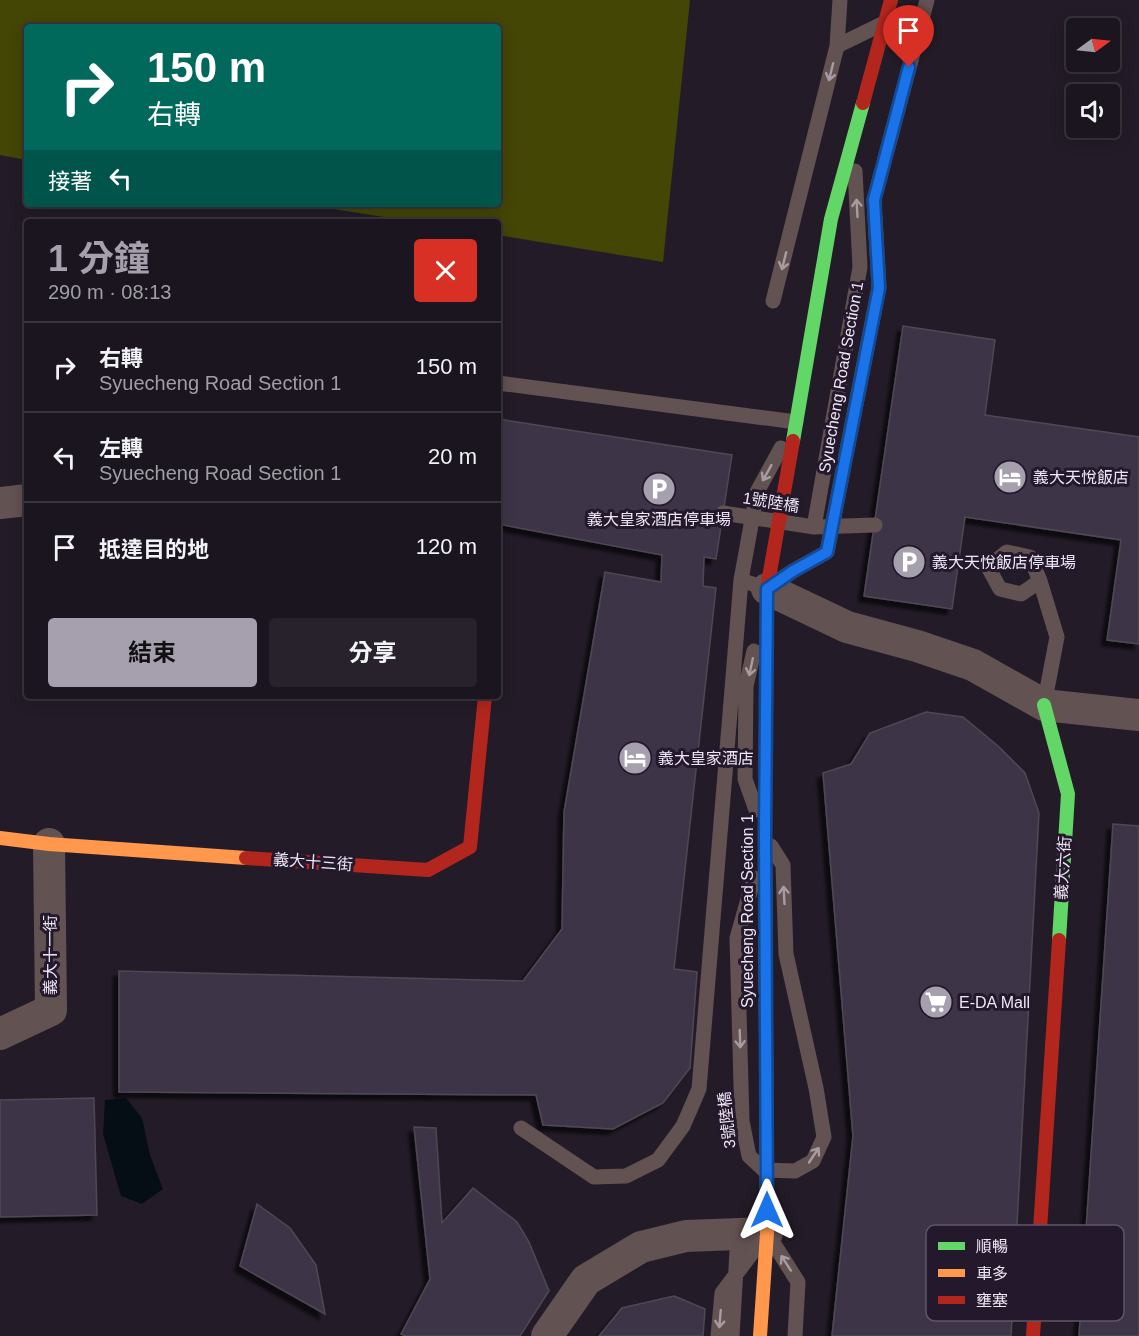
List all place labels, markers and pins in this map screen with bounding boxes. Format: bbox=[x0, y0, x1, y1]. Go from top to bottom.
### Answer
pin bbox=[883, 5, 934, 67]
hotel icon: 義大天悅飯店 bbox=[992, 459, 1028, 495]
place label: 義大天悅飯店 bbox=[1033, 468, 1129, 486]
parking icon: 義大皇家酒店停車場 bbox=[641, 471, 677, 507]
place label: 義大皇家酒店停車場 bbox=[587, 511, 731, 528]
parking icon: 義大天悅飯店停車場 bbox=[891, 544, 927, 580]
place label: 義大天悅飯店停車場 bbox=[932, 553, 1076, 571]
hotel icon: 義大皇家酒店 bbox=[617, 740, 653, 776]
place label: 義大皇家酒店 bbox=[658, 750, 754, 767]
supermarket icon: E-DA Mall bbox=[918, 984, 954, 1020]
place label: E-DA Mall bbox=[959, 994, 1030, 1011]

